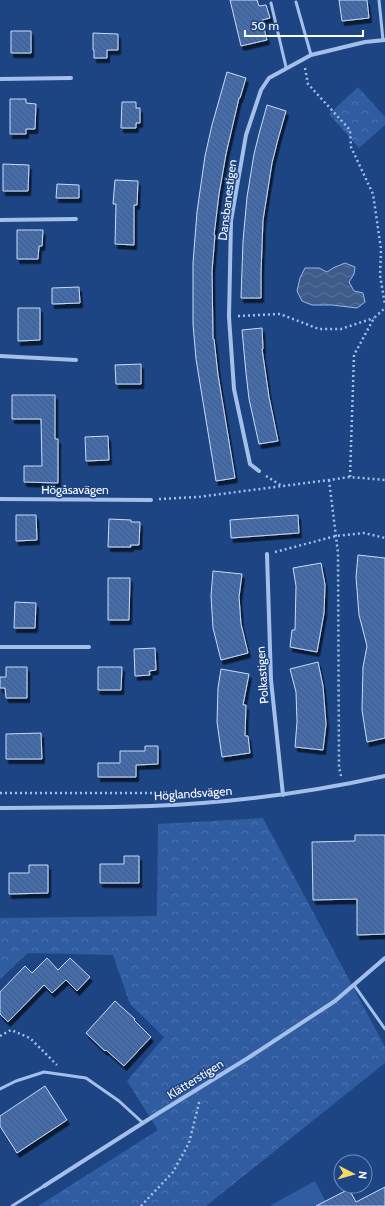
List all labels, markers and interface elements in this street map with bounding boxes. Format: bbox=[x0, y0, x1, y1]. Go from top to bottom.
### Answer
scale bar bbox=[245, 12, 363, 38]
text: 50 m bbox=[251, 18, 279, 33]
street label: Dansbanestigen bbox=[215, 158, 239, 241]
street label: Högåsavägen bbox=[41, 482, 109, 497]
street label: Polkastigen bbox=[252, 645, 271, 704]
street label: Höglandsvägen bbox=[153, 783, 233, 803]
street label: Klätterstigen bbox=[164, 1056, 226, 1102]
north arrow bbox=[333, 1154, 373, 1194]
text: N bbox=[356, 1170, 370, 1180]

